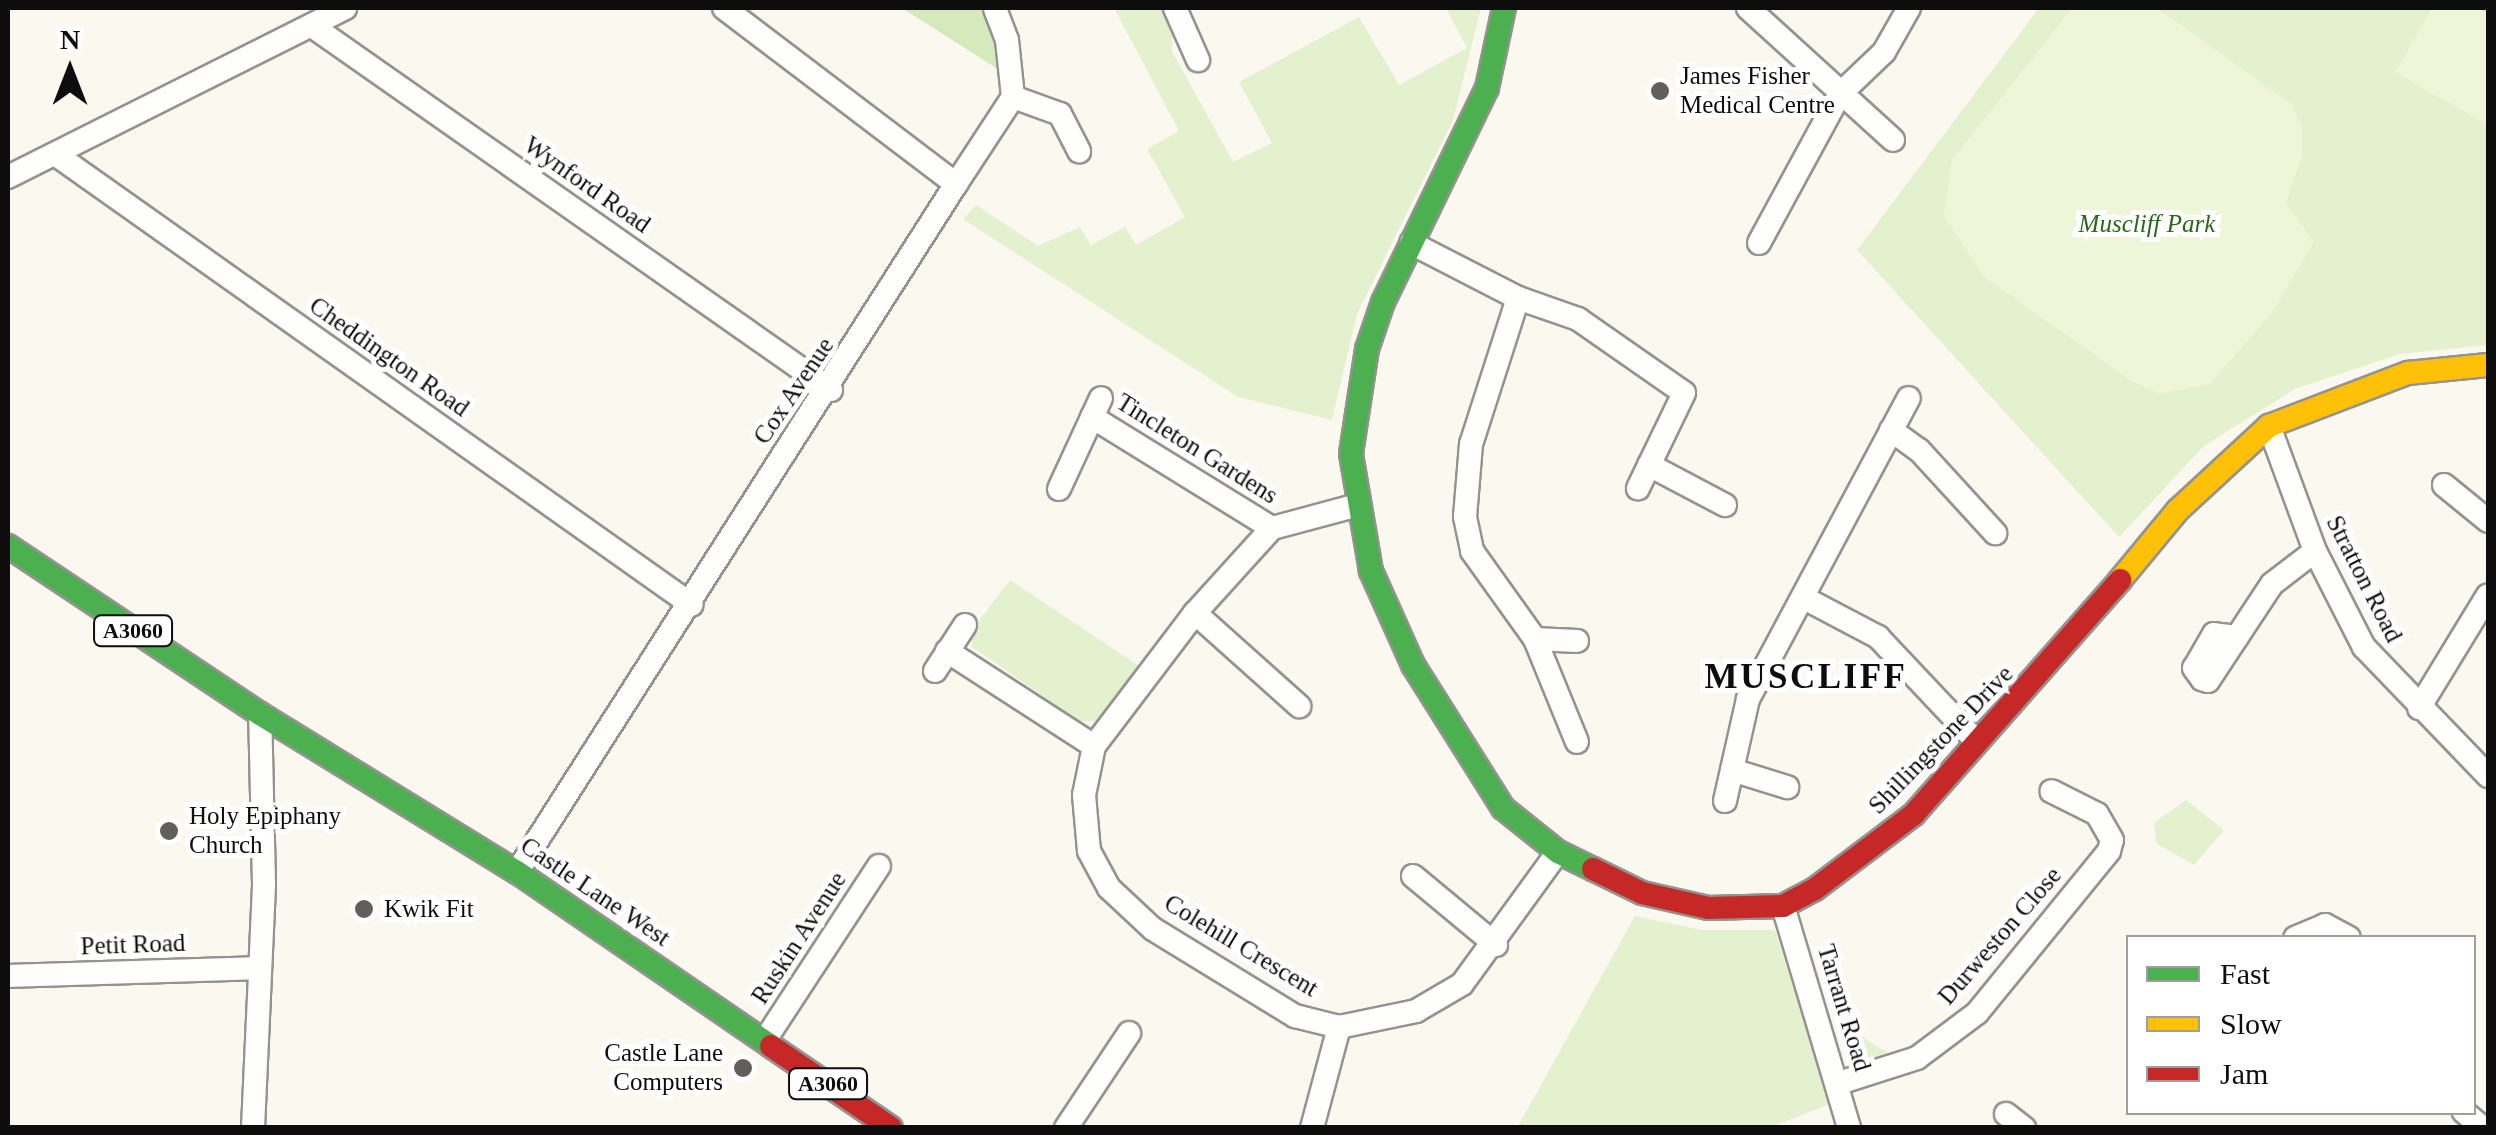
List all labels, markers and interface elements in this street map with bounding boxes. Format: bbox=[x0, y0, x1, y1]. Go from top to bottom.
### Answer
north arrow bbox=[20, 20, 120, 120]
text: N bbox=[60, 24, 80, 55]
place label: James Fisher Medical Centre bbox=[1680, 62, 1835, 121]
marker: James Fisher Medical Centre bbox=[1649, 80, 1671, 102]
street label: Wynford Road bbox=[518, 130, 656, 240]
park label: Muscliff Park bbox=[2079, 209, 2215, 239]
street label: Cheddington Road bbox=[303, 291, 475, 423]
street label: Cox Avenue bbox=[747, 331, 841, 451]
street label: Tincleton Gardens bbox=[1111, 387, 1283, 511]
street label: Stratton Road bbox=[2319, 511, 2409, 647]
road number: A3060 bbox=[93, 614, 173, 648]
district label: MUSCLIFF bbox=[1705, 656, 1907, 698]
street label: Shillingstone Drive bbox=[1862, 659, 2020, 821]
place label: Holy Epiphany Church bbox=[189, 802, 341, 861]
marker: Holy Epiphany Church bbox=[158, 820, 180, 842]
street label: Castle Lane West bbox=[514, 831, 676, 953]
street label: Durweston Close bbox=[1932, 861, 2068, 1011]
street label: Ruskin Avenue bbox=[745, 866, 853, 1010]
street label: Colehill Crescent bbox=[1159, 888, 1323, 1004]
place label: Kwik Fit bbox=[384, 894, 474, 924]
marker: Kwik Fit bbox=[353, 898, 375, 920]
street label: Petit Road bbox=[80, 928, 186, 962]
legend bbox=[2126, 935, 2476, 1115]
street label: Tarrant Road bbox=[1811, 941, 1877, 1075]
text: Fast bbox=[2220, 957, 2270, 990]
text: Slow bbox=[2220, 1007, 2282, 1040]
place label: Castle Lane Computers bbox=[604, 1039, 723, 1098]
marker: Castle Lane Computers bbox=[732, 1057, 754, 1079]
text: Jam bbox=[2220, 1057, 2268, 1090]
road number: A3060 bbox=[788, 1067, 868, 1101]

